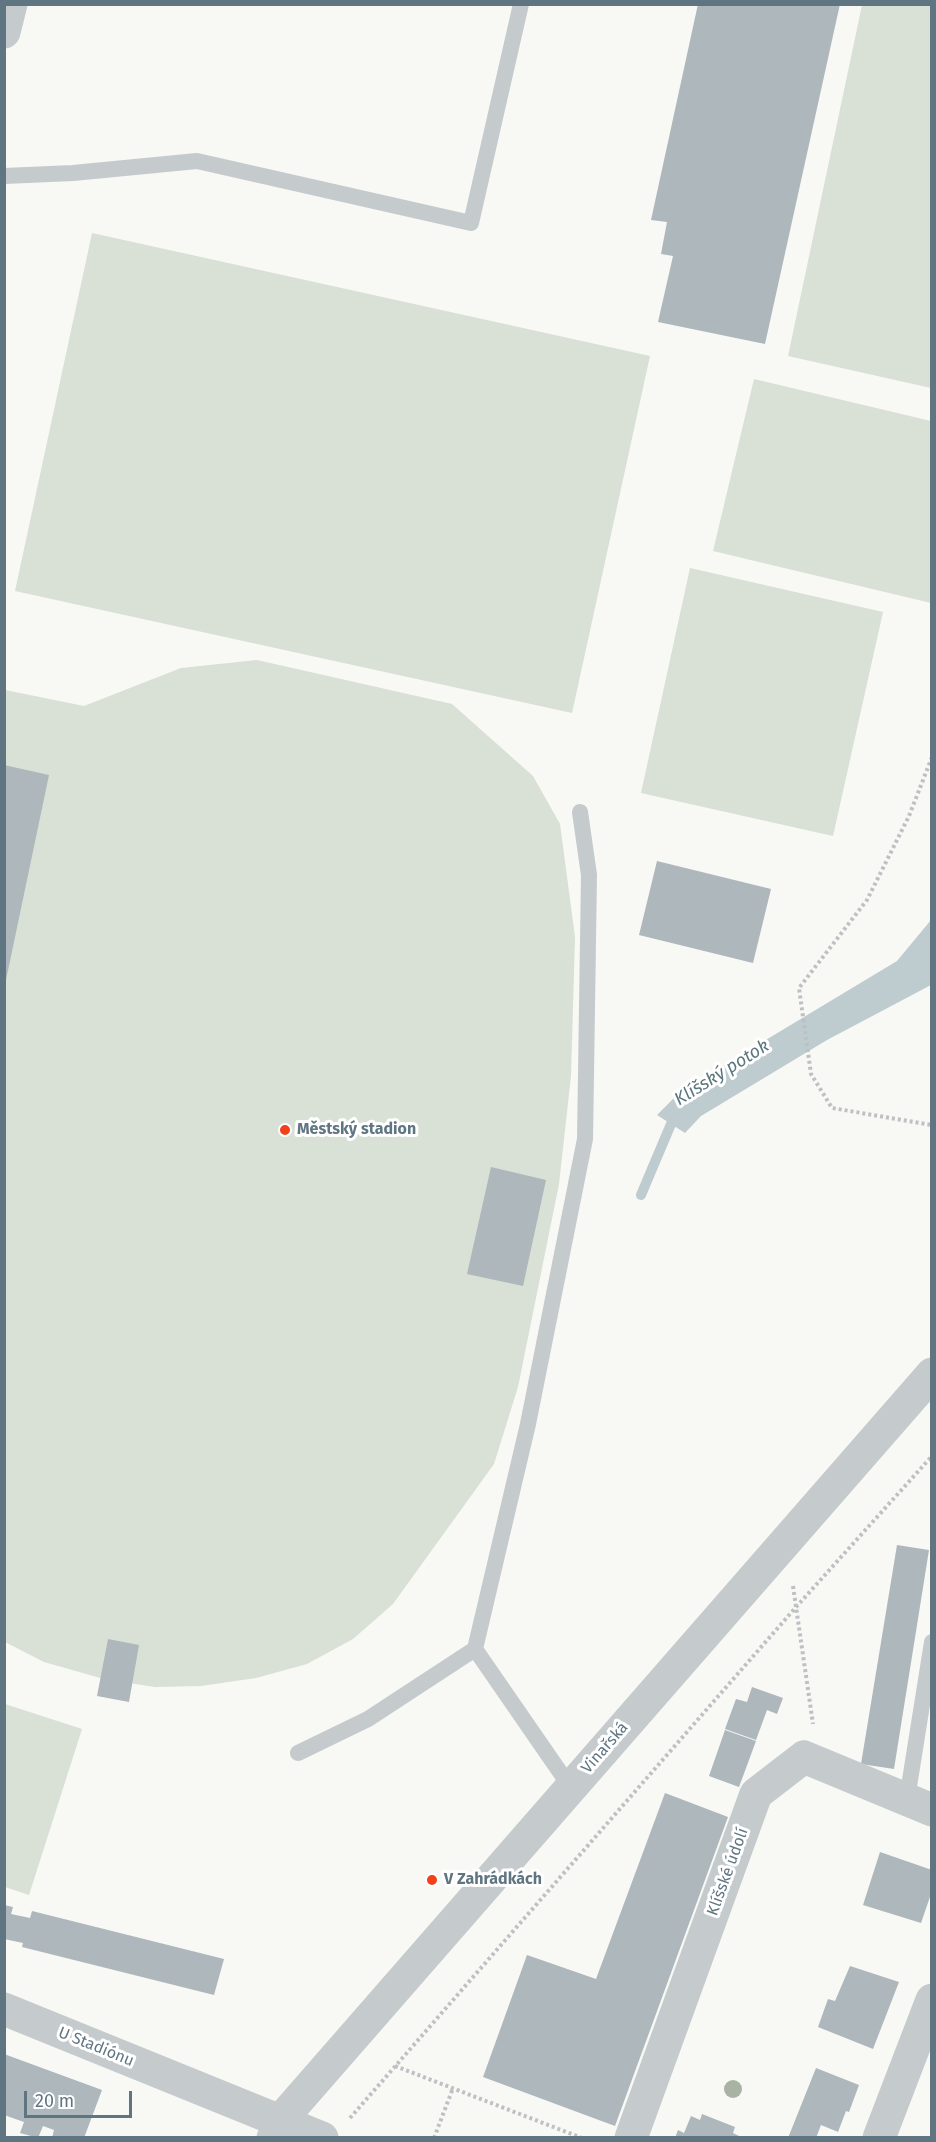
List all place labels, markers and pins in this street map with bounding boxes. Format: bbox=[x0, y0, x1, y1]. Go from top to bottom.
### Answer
place label: Městský stadion bbox=[297, 1120, 416, 1140]
marker: Městský stadion bbox=[278, 1123, 292, 1137]
place label: V Zahrádkách bbox=[444, 1870, 542, 1890]
marker: V Zahrádkách bbox=[425, 1873, 439, 1887]

